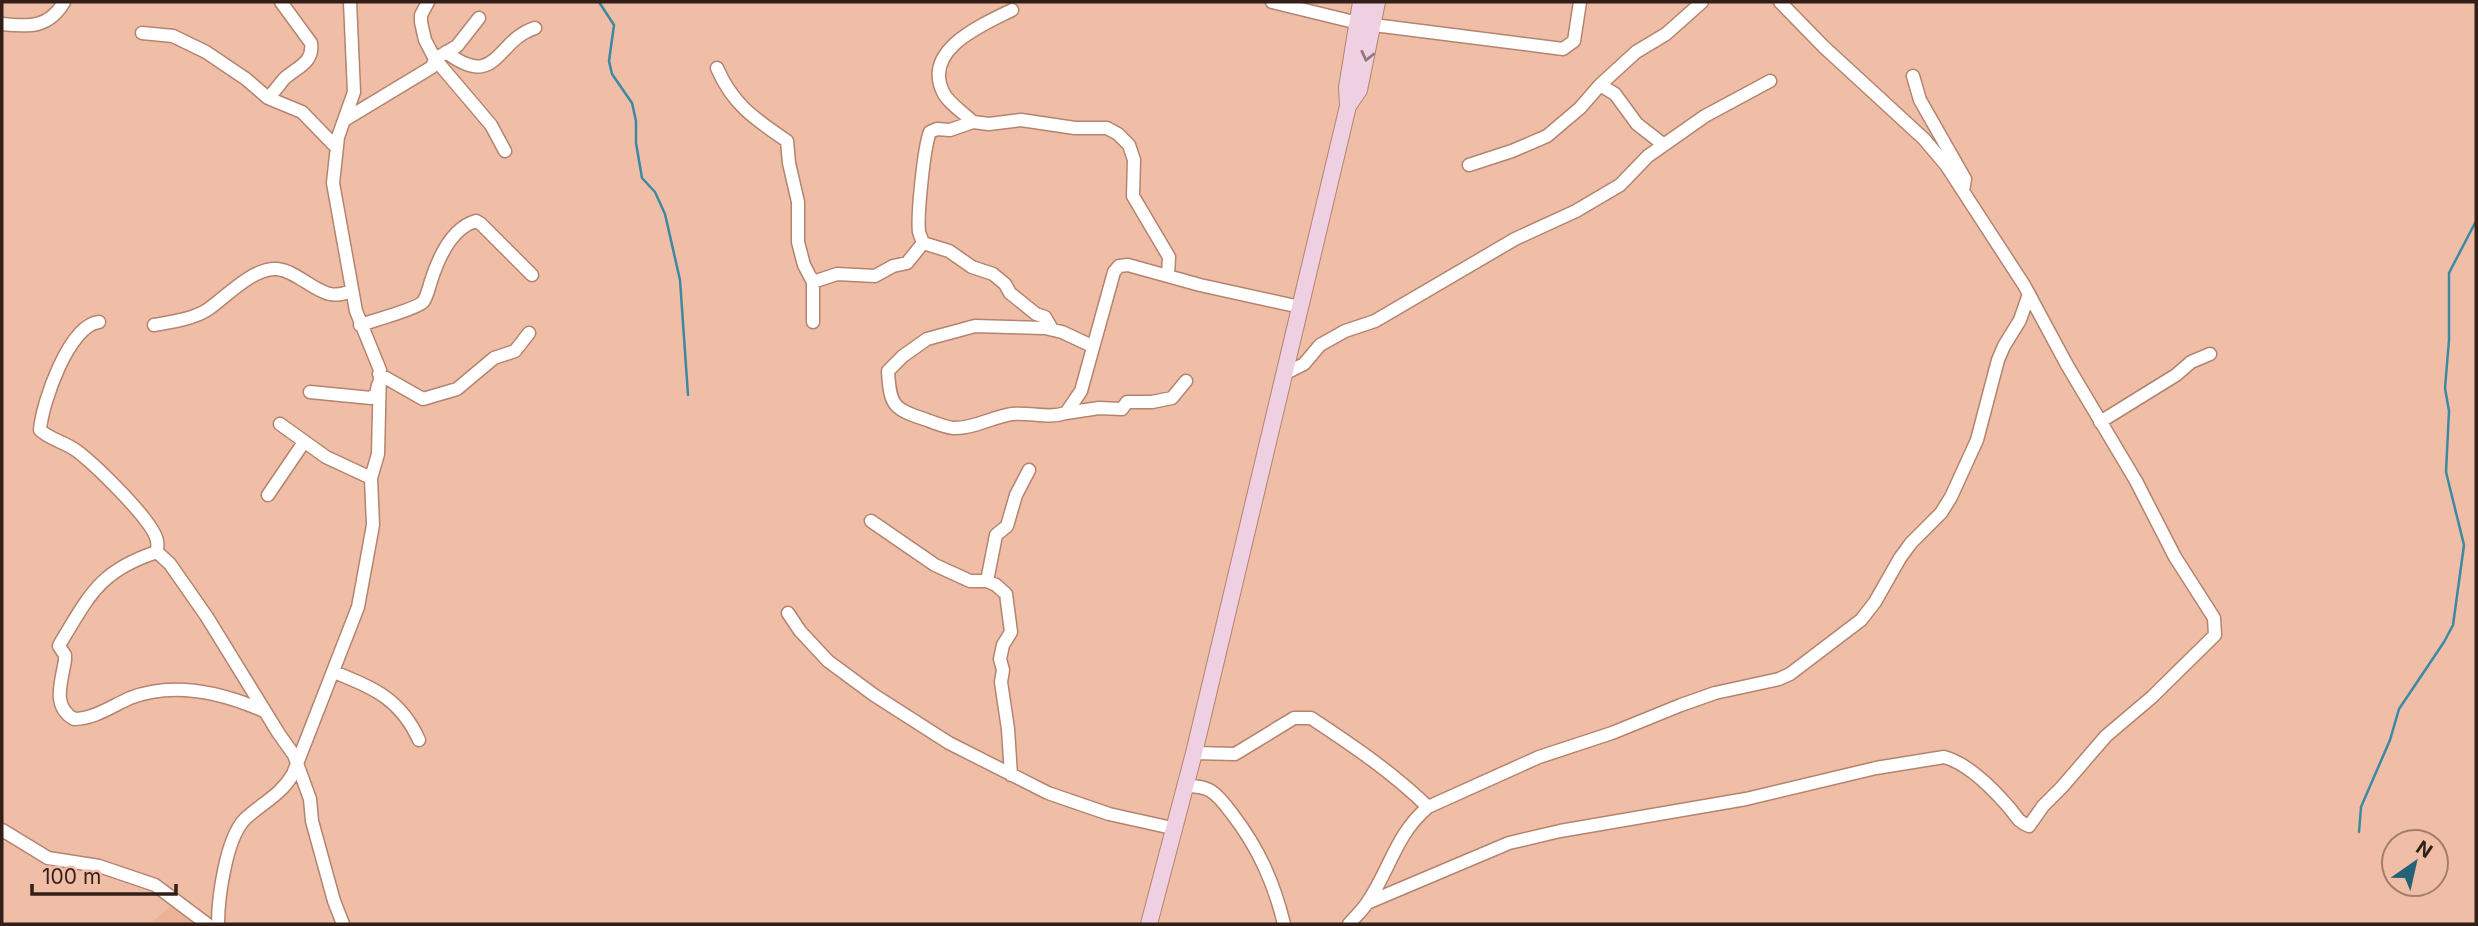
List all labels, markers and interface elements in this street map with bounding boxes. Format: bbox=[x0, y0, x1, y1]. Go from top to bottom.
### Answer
one-way arrow bbox=[1360, 49, 1375, 61]
north arrow bbox=[2380, 828, 2450, 898]
text: N bbox=[2412, 836, 2437, 863]
scale bar bbox=[32, 852, 175, 896]
text: 100 m bbox=[42, 864, 101, 889]

